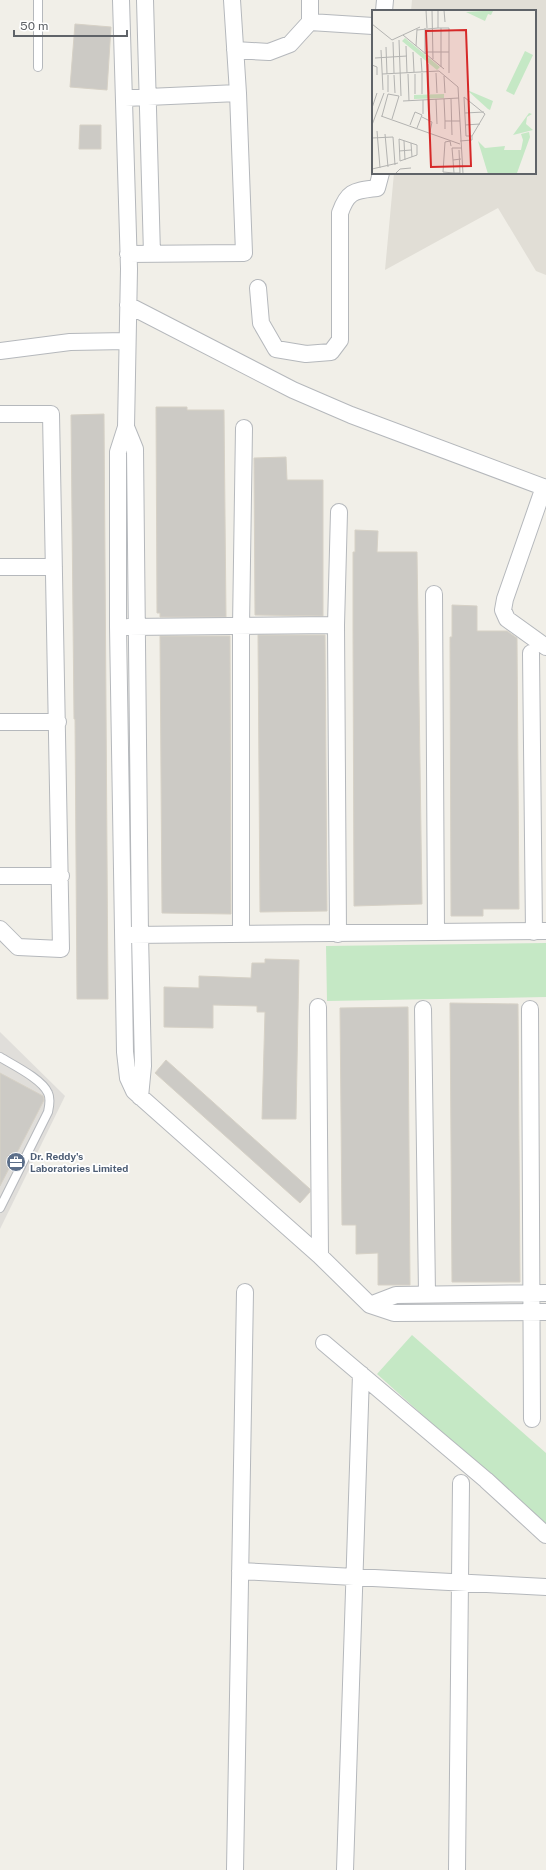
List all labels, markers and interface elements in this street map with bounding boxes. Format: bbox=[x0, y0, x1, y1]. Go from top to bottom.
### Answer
inset map bbox=[372, 10, 536, 174]
scale bar bbox=[14, 12, 127, 38]
text: 50 m bbox=[20, 19, 48, 33]
place label: Dr. Reddy's Laboratories Limited bbox=[30, 1150, 128, 1174]
office icon: Dr. Reddy's Laboratories Limited bbox=[5, 1151, 27, 1173]

